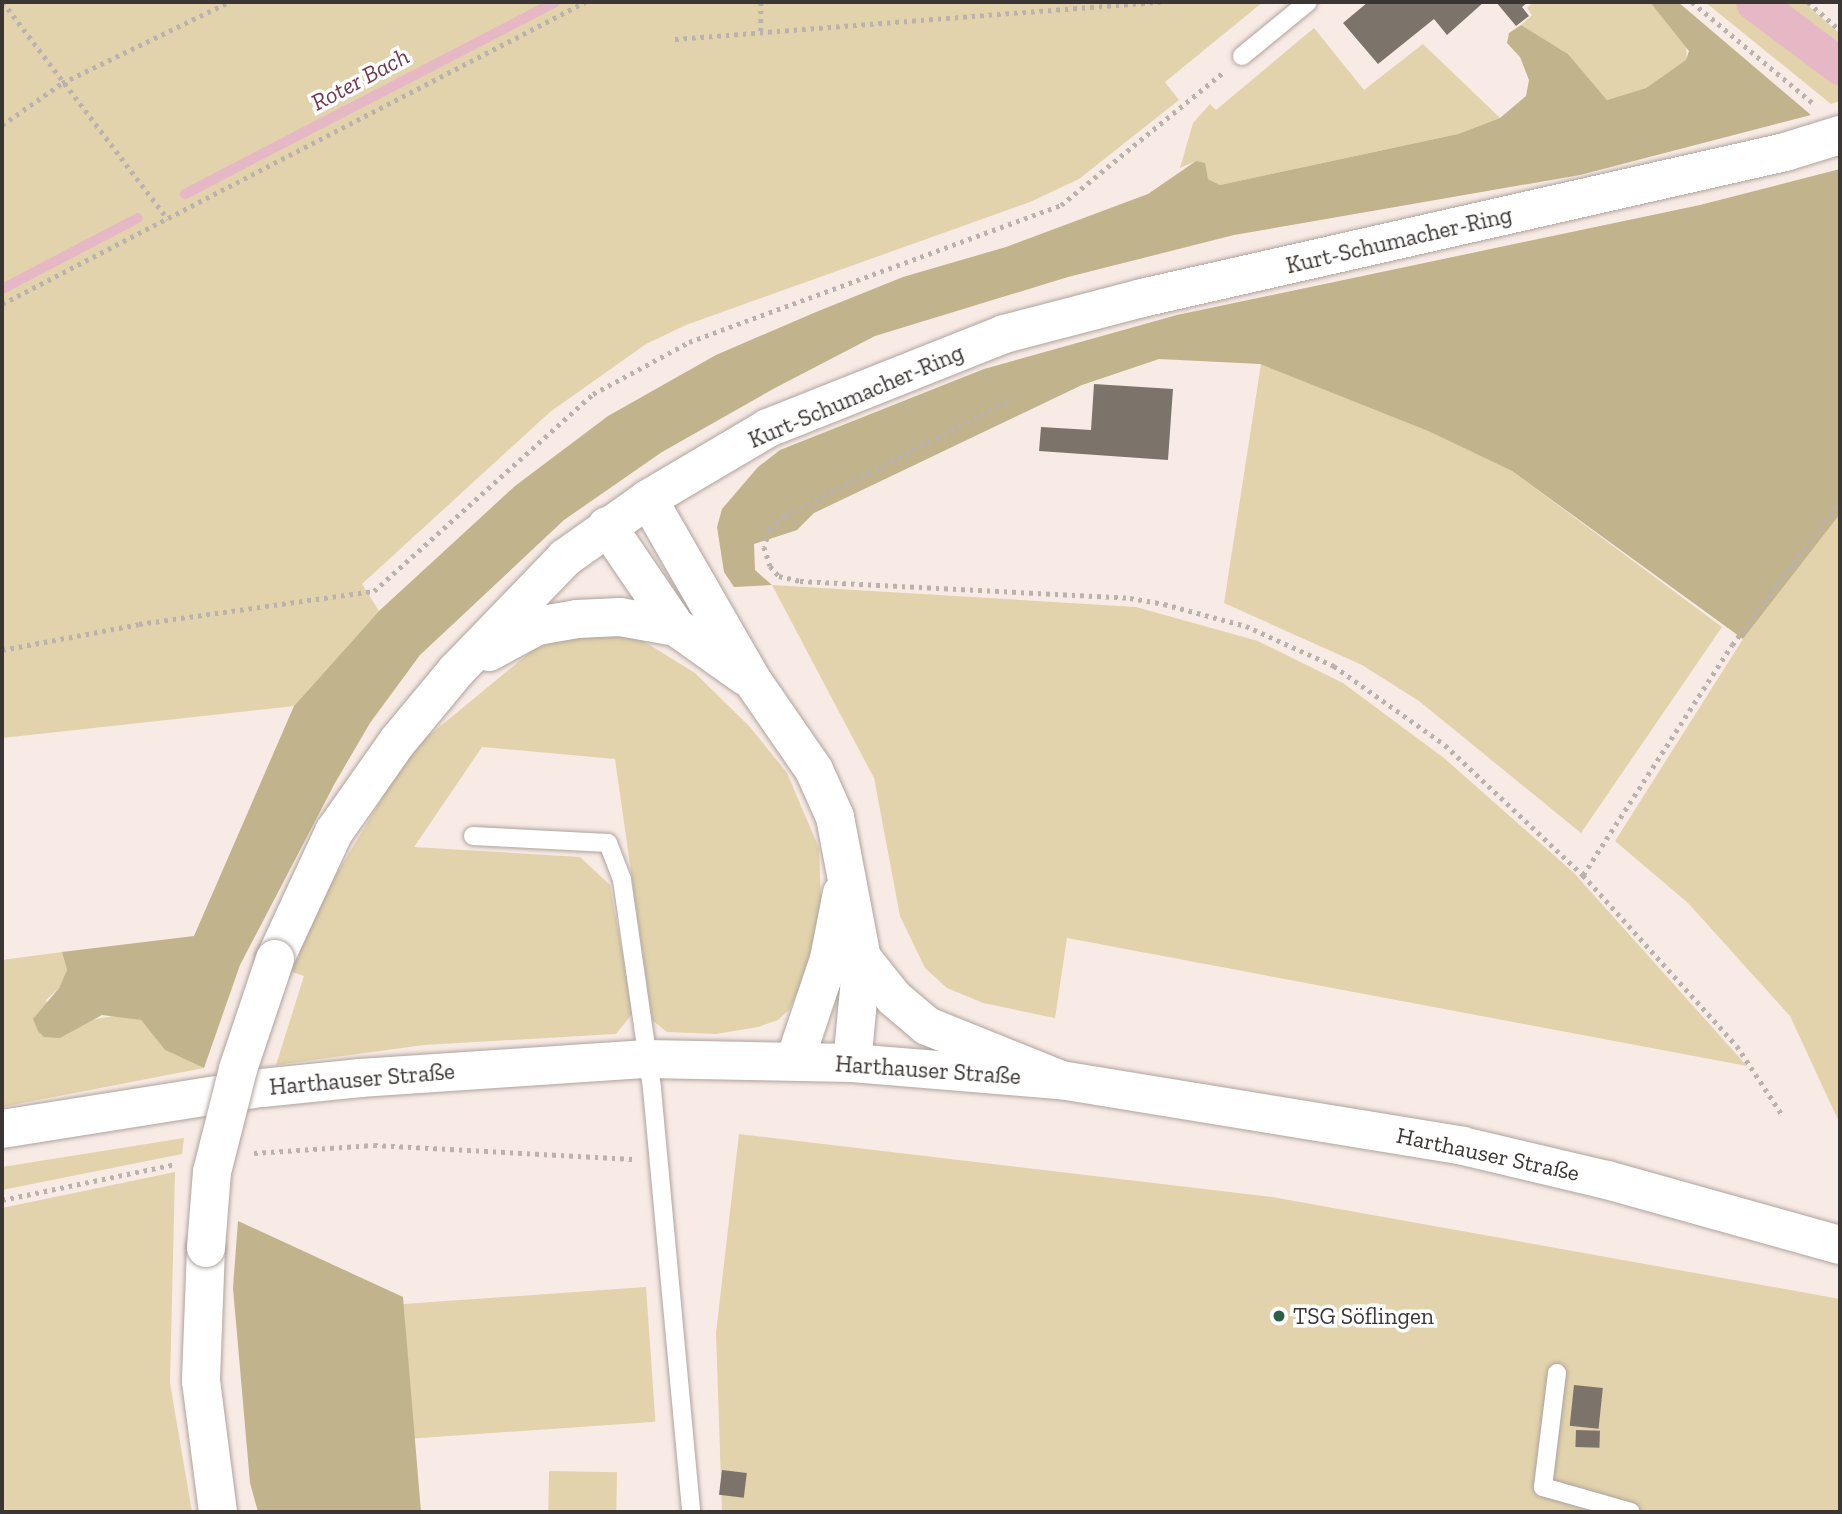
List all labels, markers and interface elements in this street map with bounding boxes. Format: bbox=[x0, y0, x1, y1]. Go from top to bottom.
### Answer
water label: Roter Bach bbox=[306, 41, 414, 117]
street label: Kurt-Schumacher-Ring bbox=[1283, 201, 1515, 279]
street label: Kurt-Schumacher-Ring bbox=[744, 338, 968, 454]
street label: Harthauser Straße bbox=[834, 1050, 1022, 1090]
street label: Harthauser Straße bbox=[268, 1057, 456, 1101]
street label: Harthauser Straße bbox=[1394, 1121, 1582, 1187]
place label: TSG Söflingen bbox=[1293, 1302, 1434, 1330]
marker: TSG Söflingen bbox=[1271, 1308, 1287, 1324]

